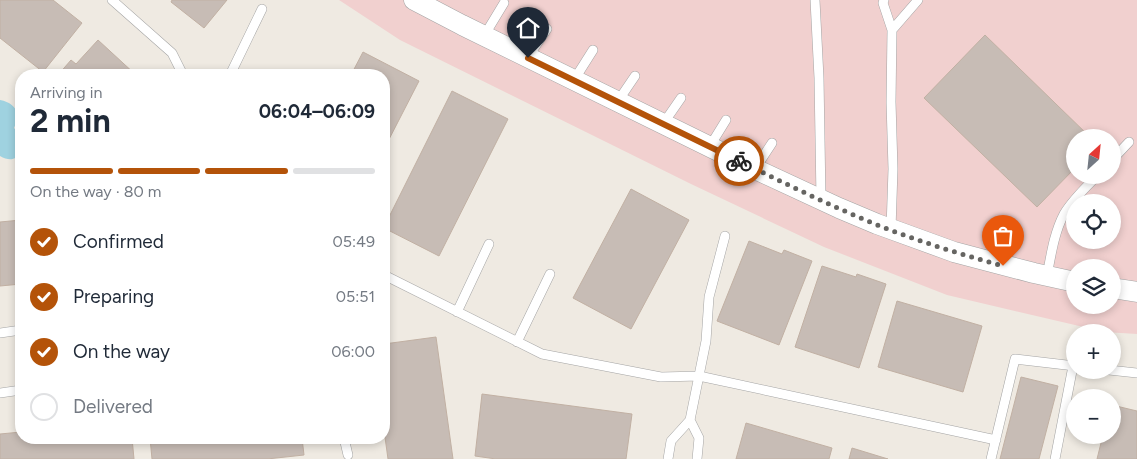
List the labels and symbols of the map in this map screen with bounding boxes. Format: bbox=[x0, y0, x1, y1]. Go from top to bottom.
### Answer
pin bbox=[507, 7, 549, 58]
north arrow bbox=[1066, 129, 1121, 184]
courier bbox=[714, 136, 764, 186]
pin bbox=[982, 215, 1024, 266]

